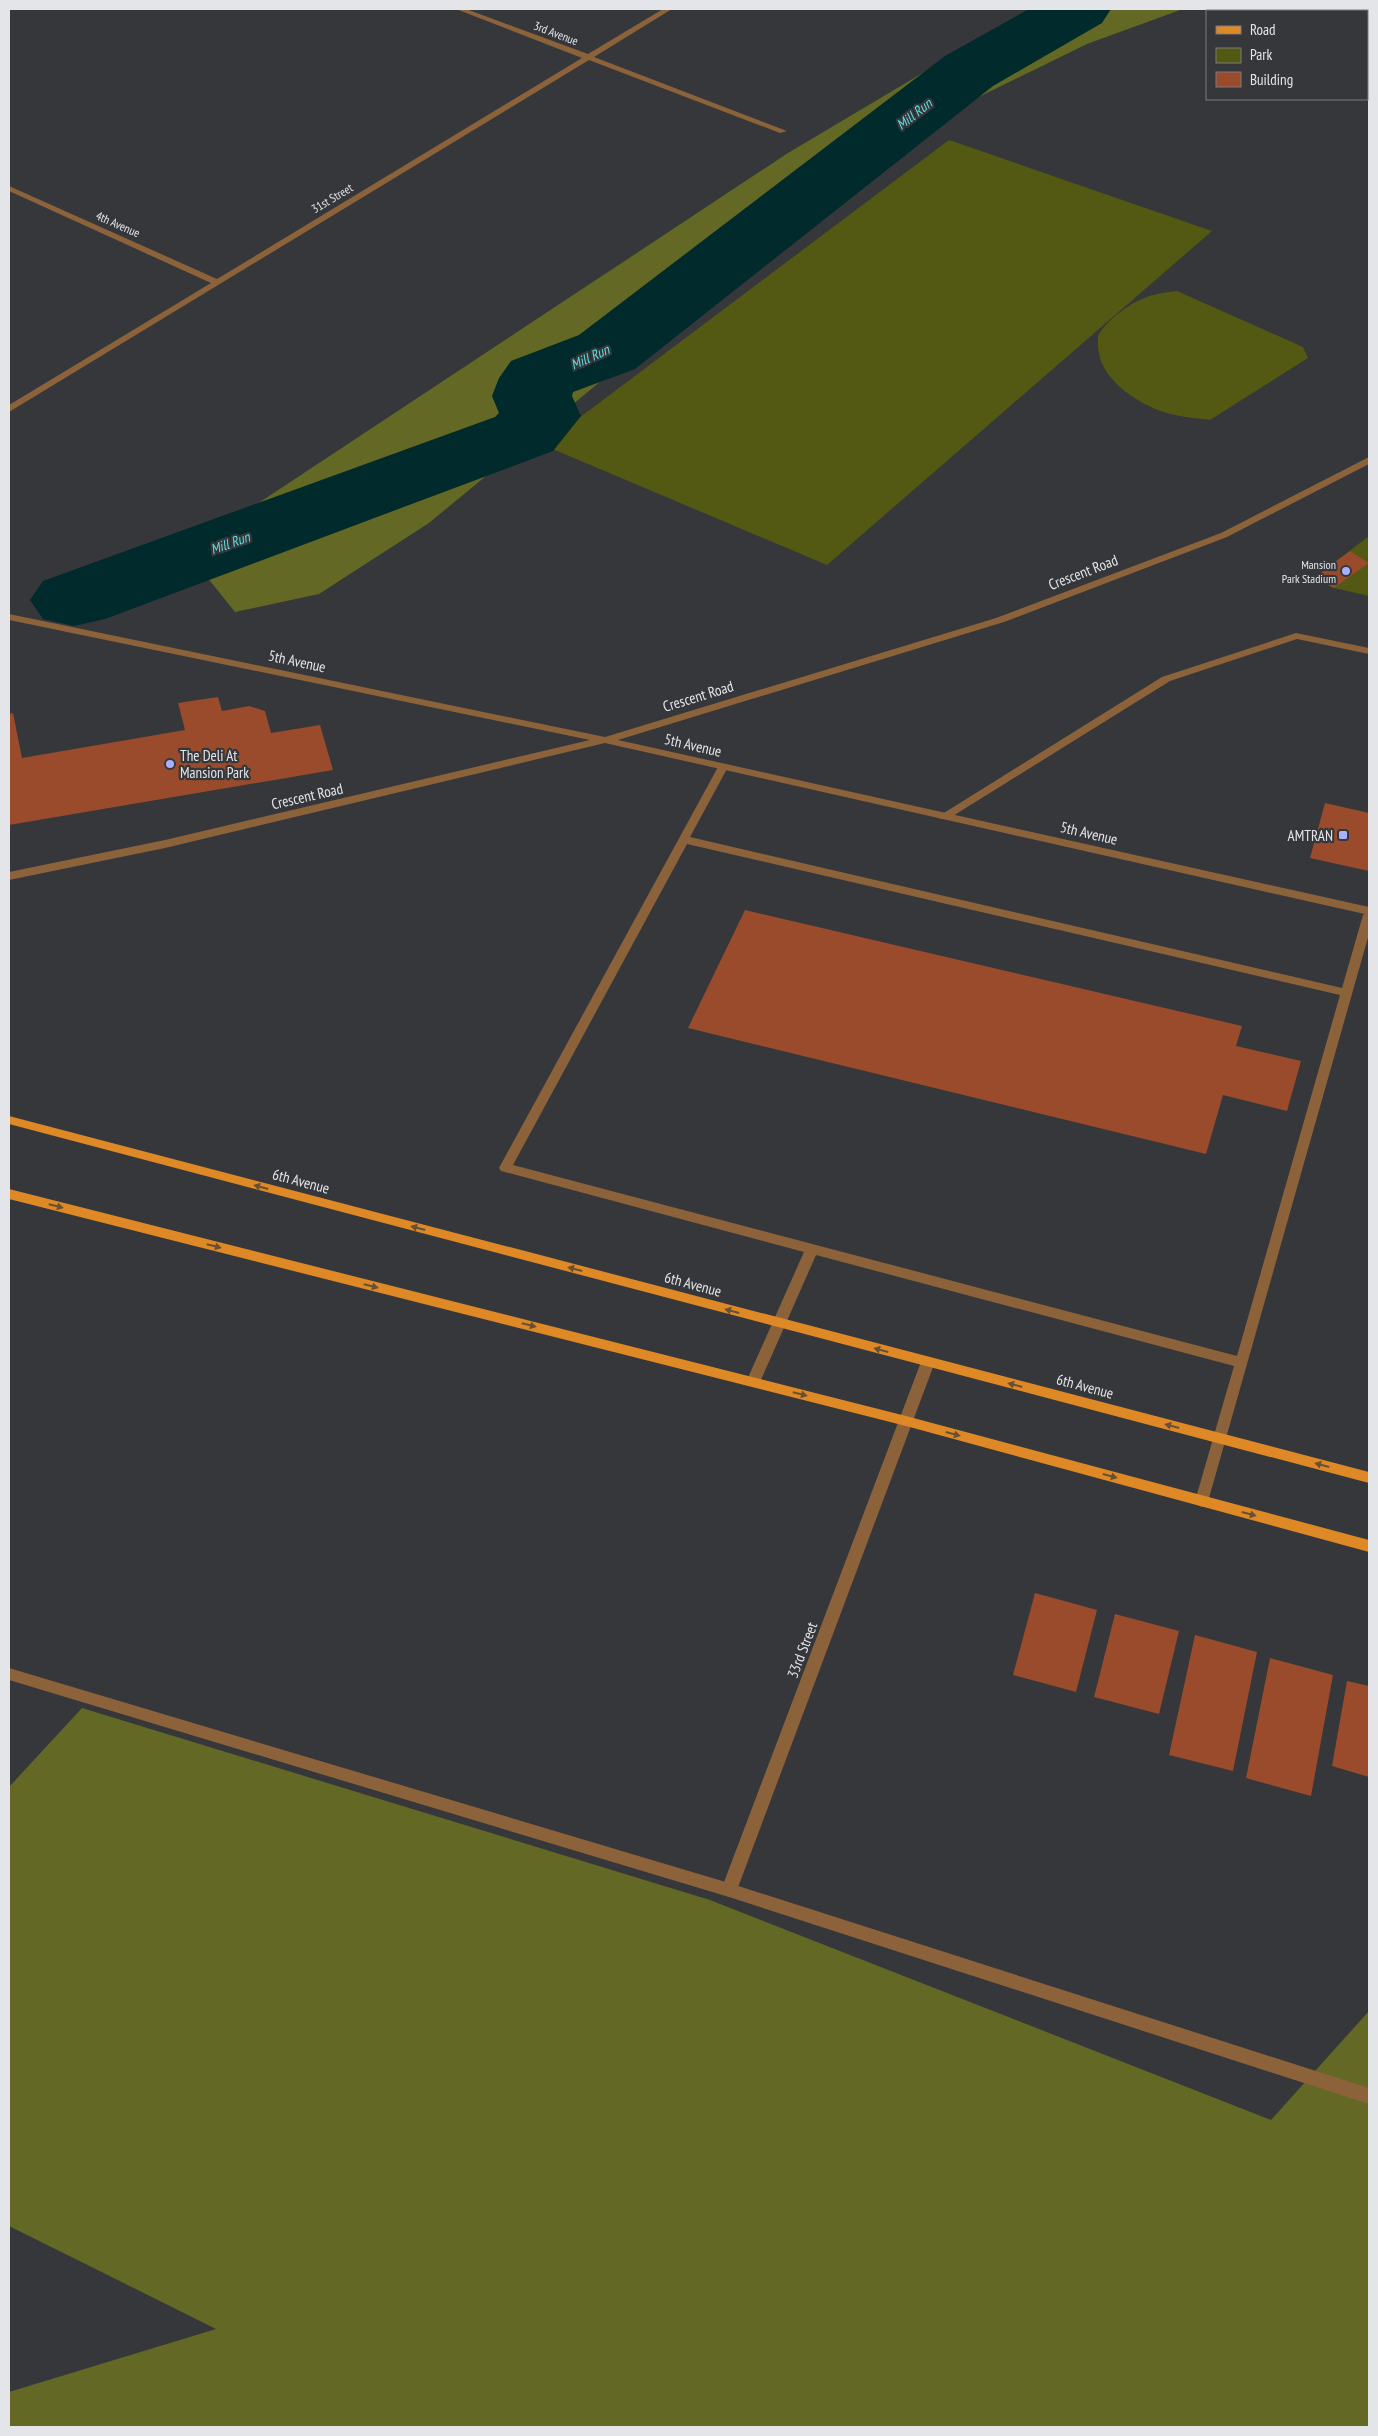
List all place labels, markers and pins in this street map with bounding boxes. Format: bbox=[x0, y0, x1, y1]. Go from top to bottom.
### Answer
place label: Mansion Park Stadium bbox=[1282, 557, 1336, 586]
marker: Mansion Park Stadium bbox=[1340, 565, 1352, 577]
place label: The Deli At Mansion Park bbox=[180, 746, 249, 782]
marker: The Deli At Mansion Park bbox=[164, 758, 176, 770]
place label: AMTRAN bbox=[1288, 826, 1333, 845]
marker: AMTRAN bbox=[1337, 829, 1349, 841]

